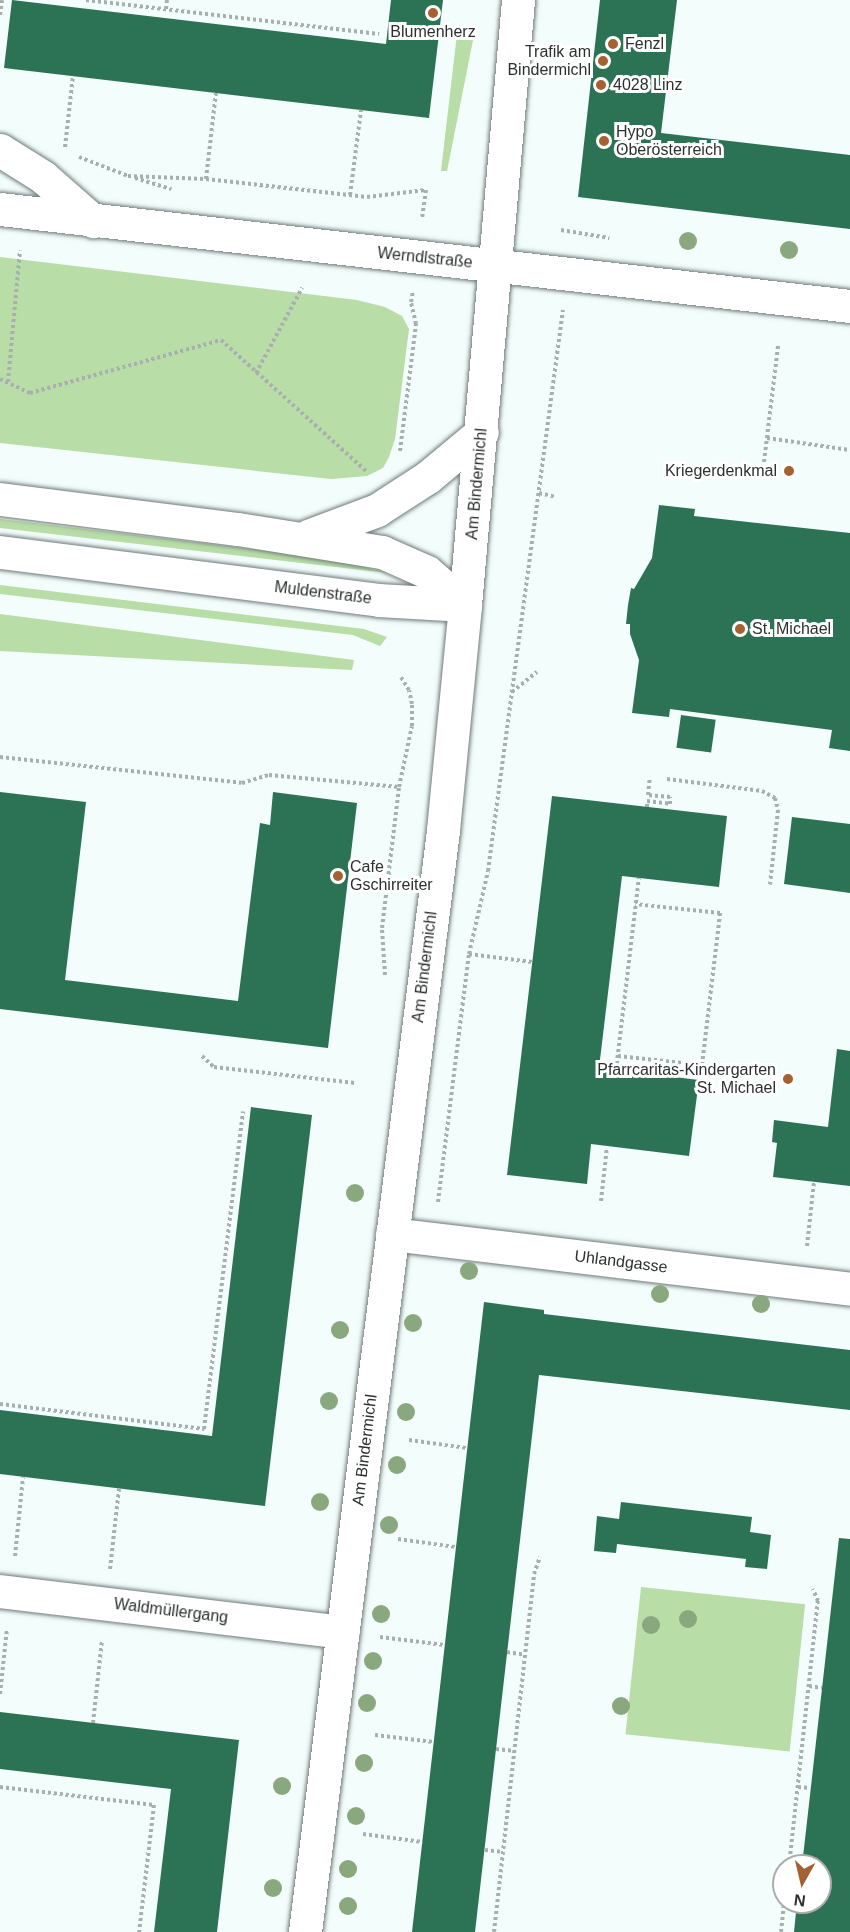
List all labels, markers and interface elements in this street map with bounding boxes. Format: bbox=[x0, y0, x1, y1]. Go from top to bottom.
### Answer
marker: Blumenherz bbox=[426, 6, 440, 20]
place label: Blumenherz bbox=[390, 22, 476, 42]
place label: Fenzl bbox=[625, 34, 664, 54]
marker: Fenzl bbox=[606, 37, 620, 51]
place label: Trafik am Bindermichl bbox=[507, 42, 591, 80]
marker: Trafik am Bindermichl bbox=[596, 54, 610, 68]
place label: 4028 Linz bbox=[613, 75, 682, 95]
marker: 4028 Linz bbox=[594, 78, 608, 92]
place label: Hypo Oberösterreich bbox=[616, 122, 722, 160]
marker: Hypo Oberösterreich bbox=[597, 134, 611, 148]
street label: Werndlstraße bbox=[376, 243, 474, 273]
street label: Am Bindermichl bbox=[463, 427, 491, 541]
place label: Kriegerdenkmal bbox=[665, 461, 777, 481]
marker: Kriegerdenkmal bbox=[782, 464, 796, 478]
street label: Muldenstraße bbox=[273, 578, 373, 608]
place label: St. Michael bbox=[752, 619, 831, 639]
marker: St. Michael bbox=[733, 622, 747, 636]
place label: Cafe Gschirreiter bbox=[350, 857, 433, 895]
marker: Cafe Gschirreiter bbox=[331, 869, 345, 883]
street label: Am Bindermichl bbox=[409, 910, 441, 1024]
place label: Pfarrcaritas-Kindergarten St. Michael bbox=[597, 1060, 776, 1098]
marker: Pfarrcaritas-Kindergarten St. Michael bbox=[781, 1072, 795, 1086]
street label: Uhlandgasse bbox=[573, 1247, 669, 1277]
street label: Am Bindermichl bbox=[349, 1393, 381, 1507]
street label: Waldmüllergang bbox=[113, 1594, 229, 1628]
north arrow bbox=[772, 1854, 832, 1914]
text: N bbox=[793, 1891, 807, 1910]

